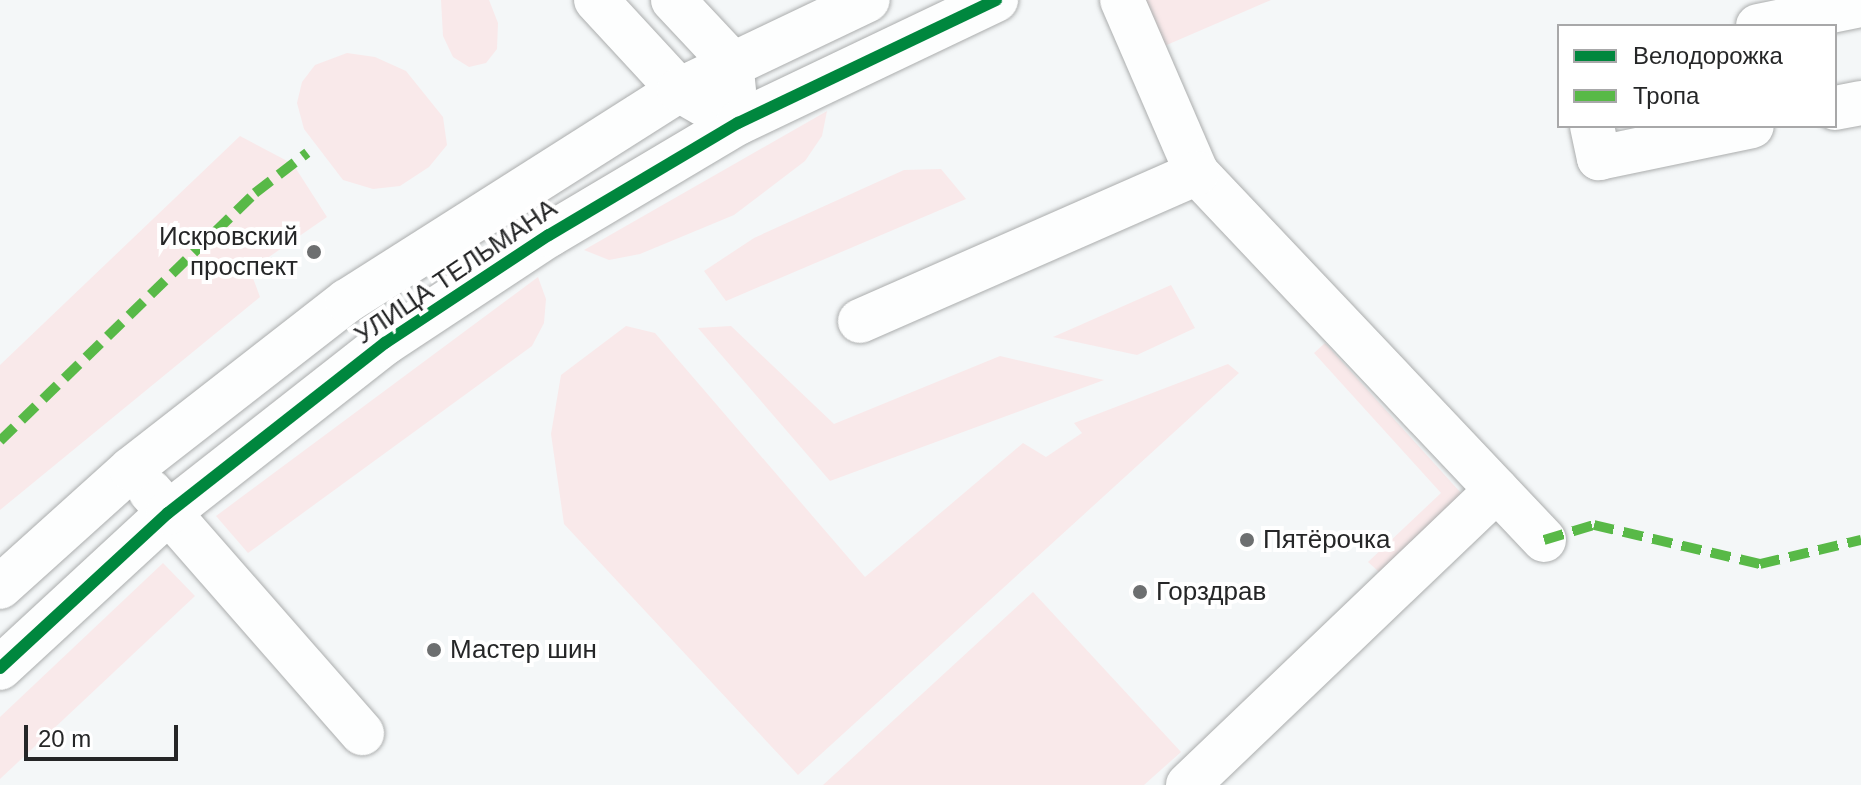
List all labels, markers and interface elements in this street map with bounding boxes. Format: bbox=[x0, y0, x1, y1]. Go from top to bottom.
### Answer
legend bbox=[1557, 24, 1837, 128]
text: Велодорожка bbox=[1633, 42, 1783, 69]
text: Тропа bbox=[1633, 82, 1699, 109]
street label: УЛИЦА ТЕЛЬМАНА bbox=[349, 193, 563, 351]
place label: Искровский проспект bbox=[159, 221, 298, 282]
marker: Искровский проспект bbox=[305, 243, 323, 261]
place label: Пятёрочка bbox=[1263, 524, 1390, 556]
marker: Пятёрочка bbox=[1238, 531, 1256, 549]
place label: Горздрав bbox=[1156, 576, 1266, 608]
marker: Горздрав bbox=[1131, 583, 1149, 601]
place label: Мастер шин bbox=[450, 634, 597, 666]
marker: Мастер шин bbox=[425, 641, 443, 659]
scale bar bbox=[28, 709, 182, 759]
text: 20 m bbox=[38, 725, 91, 752]

